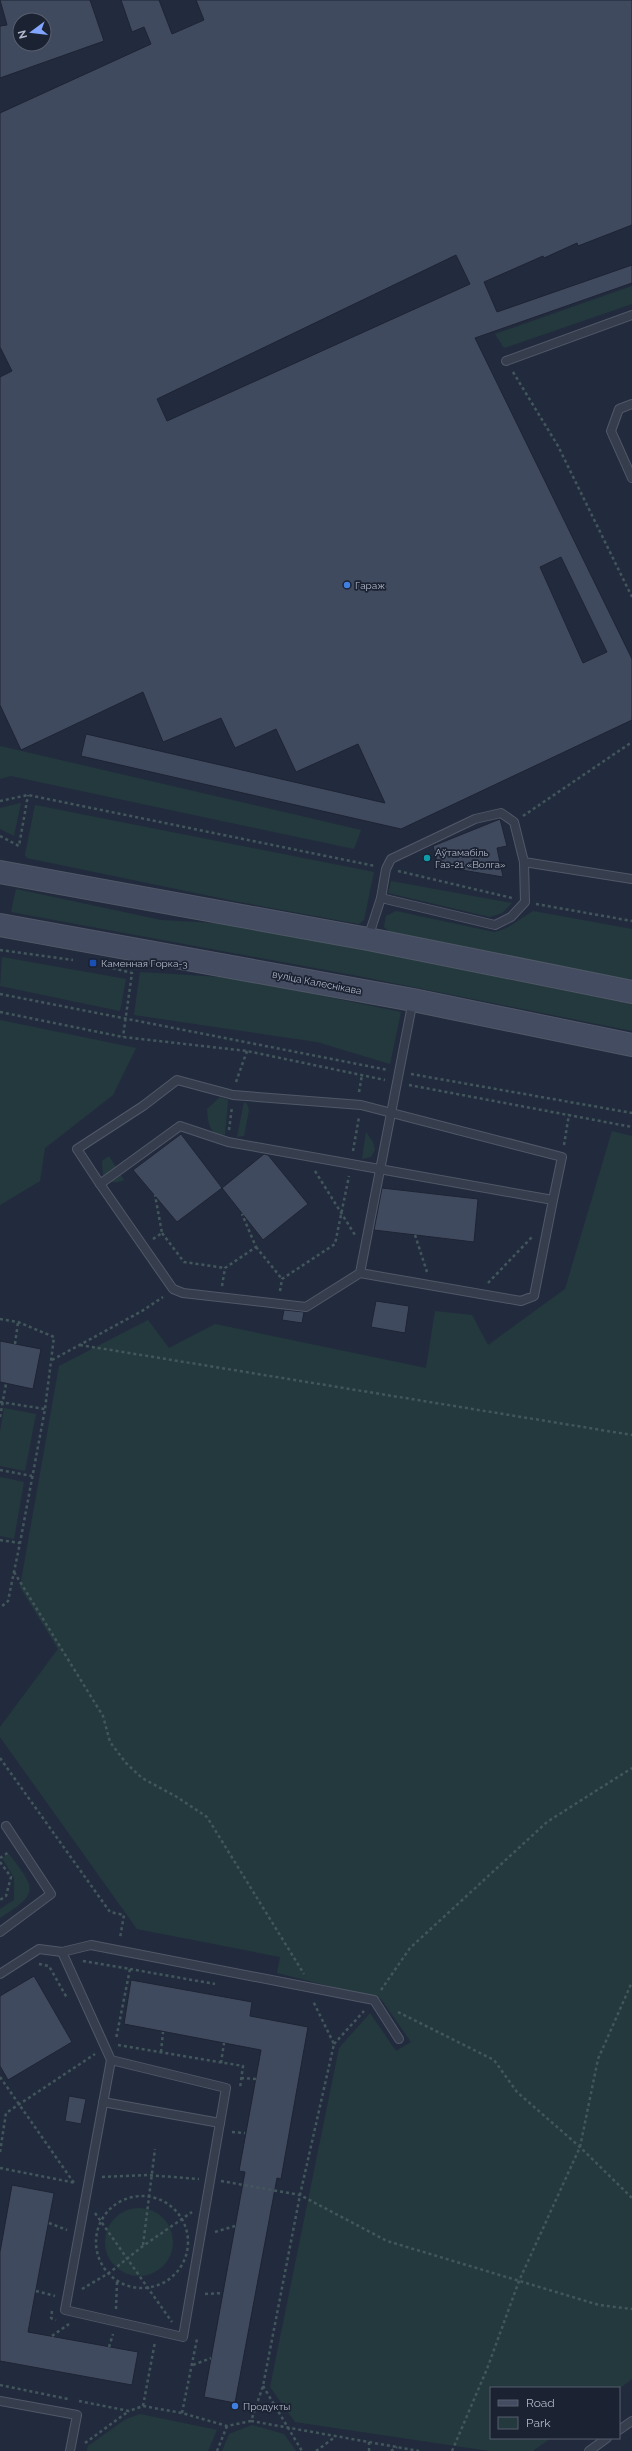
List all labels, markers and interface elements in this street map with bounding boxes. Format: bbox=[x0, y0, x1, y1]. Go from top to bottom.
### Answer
north arrow bbox=[12, 12, 52, 52]
text: N bbox=[15, 29, 30, 40]
marker: Гараж bbox=[342, 580, 352, 590]
place label: Гараж bbox=[355, 580, 385, 591]
place label: Аўтамабіль Газ-21 «Волга» bbox=[435, 847, 506, 870]
marker: Аўтамабіль Газ-21 «Волга» bbox=[422, 853, 432, 863]
marker: Каменная Горка-3 bbox=[88, 958, 98, 968]
place label: Каменная Горка-3 bbox=[101, 958, 188, 969]
street label: вуліца Калеснікава bbox=[271, 968, 362, 997]
legend bbox=[490, 2387, 620, 2439]
text: Road bbox=[526, 2396, 555, 2410]
marker: Продукты bbox=[230, 2401, 240, 2411]
place label: Продукты bbox=[243, 2401, 290, 2412]
text: Park bbox=[526, 2416, 551, 2430]

